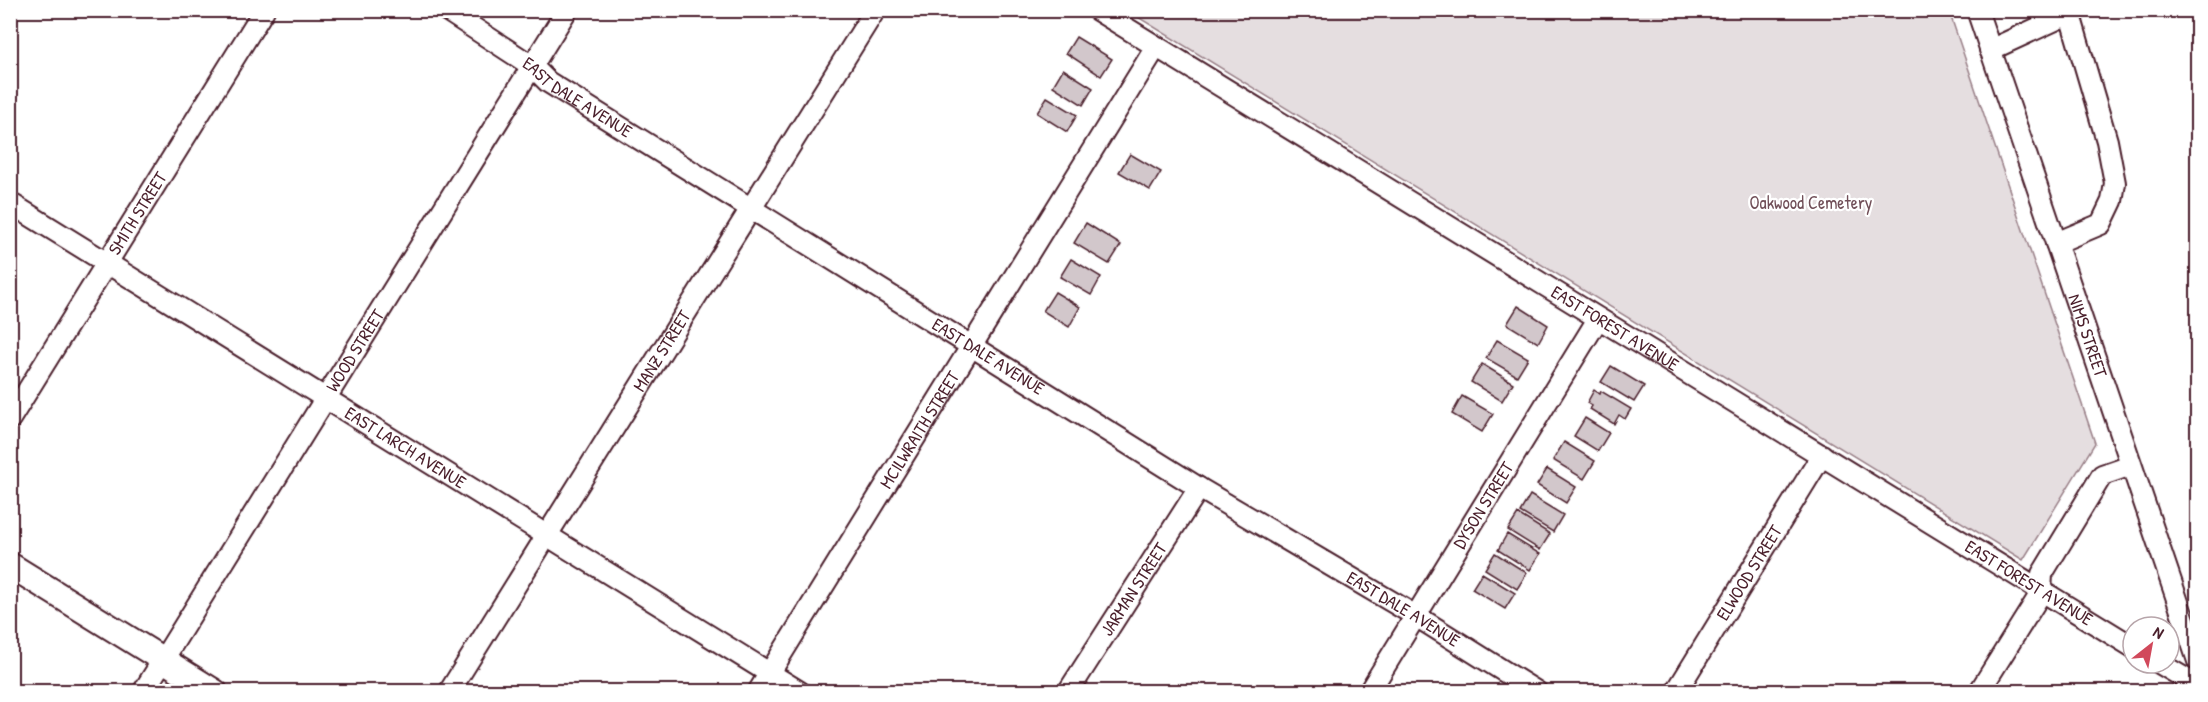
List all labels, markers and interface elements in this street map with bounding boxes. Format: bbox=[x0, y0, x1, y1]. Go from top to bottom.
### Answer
street label: EAST DALE AVENUE bbox=[518, 50, 637, 143]
street label: SMITH STREET bbox=[102, 166, 173, 259]
park label: Oakwood Cemetery bbox=[1750, 190, 1873, 215]
street label: EAST FOREST AVENUE bbox=[1547, 279, 1684, 377]
street label: NIMS STREET bbox=[2062, 291, 2114, 381]
street label: WOOD STREET bbox=[320, 304, 390, 396]
street label: MANZ STREET bbox=[627, 305, 697, 396]
street label: EAST DALE AVENUE bbox=[927, 312, 1049, 401]
street label: MCILWRAITH STREET bbox=[873, 366, 965, 493]
street label: EAST LARCH AVENUE bbox=[340, 400, 471, 494]
street label: DYSON STREET bbox=[1447, 456, 1520, 553]
street label: ELWOOD STREET bbox=[1710, 520, 1788, 625]
street label: EAST FOREST AVENUE bbox=[1961, 534, 2098, 631]
street label: JARMAN STREET bbox=[1094, 537, 1173, 640]
street label: EAST DALE AVENUE bbox=[1342, 565, 1465, 653]
north arrow bbox=[2121, 615, 2181, 675]
text: N bbox=[2149, 621, 2168, 644]

